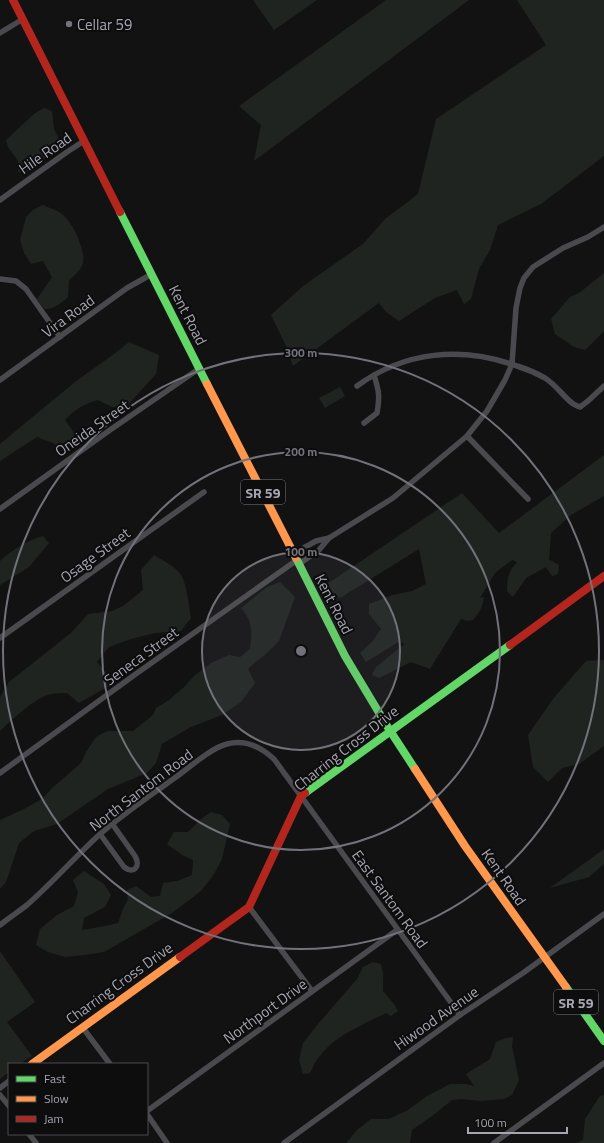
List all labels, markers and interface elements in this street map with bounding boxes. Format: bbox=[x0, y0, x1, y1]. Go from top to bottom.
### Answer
place label: Cellar 59 bbox=[77, 13, 132, 36]
marker: Cellar 59 bbox=[64, 19, 74, 29]
street label: Hile Road bbox=[14, 126, 76, 180]
street label: Kent Road bbox=[163, 281, 213, 349]
street label: Vira Road bbox=[37, 289, 99, 343]
text: 300 m bbox=[285, 343, 317, 362]
street label: Oneida Street bbox=[50, 393, 135, 462]
text: 200 m bbox=[285, 442, 317, 461]
road number: SR 59 bbox=[241, 480, 285, 504]
street label: Osage Street bbox=[55, 521, 135, 588]
text: 100 m bbox=[285, 542, 317, 561]
street label: Kent Road bbox=[309, 570, 359, 638]
street label: Seneca Street bbox=[99, 621, 184, 691]
centre of rings bbox=[294, 644, 308, 658]
street label: Charring Cross Drive bbox=[289, 700, 403, 796]
street label: North Santom Road bbox=[84, 743, 198, 837]
street label: Kent Road bbox=[476, 844, 532, 910]
street label: East Santom Road bbox=[346, 845, 434, 953]
street label: Charring Cross Drive bbox=[61, 936, 177, 1030]
street label: Northport Drive bbox=[218, 973, 312, 1049]
street label: Hiwood Avenue bbox=[389, 980, 483, 1056]
road number: SR 59 bbox=[554, 990, 598, 1014]
legend bbox=[8, 1063, 148, 1135]
text: Fast bbox=[44, 1069, 67, 1088]
text: Slow bbox=[44, 1089, 69, 1108]
text: Jam bbox=[44, 1109, 64, 1128]
scale bar bbox=[468, 1109, 567, 1135]
text: 100 m bbox=[474, 1113, 507, 1132]

